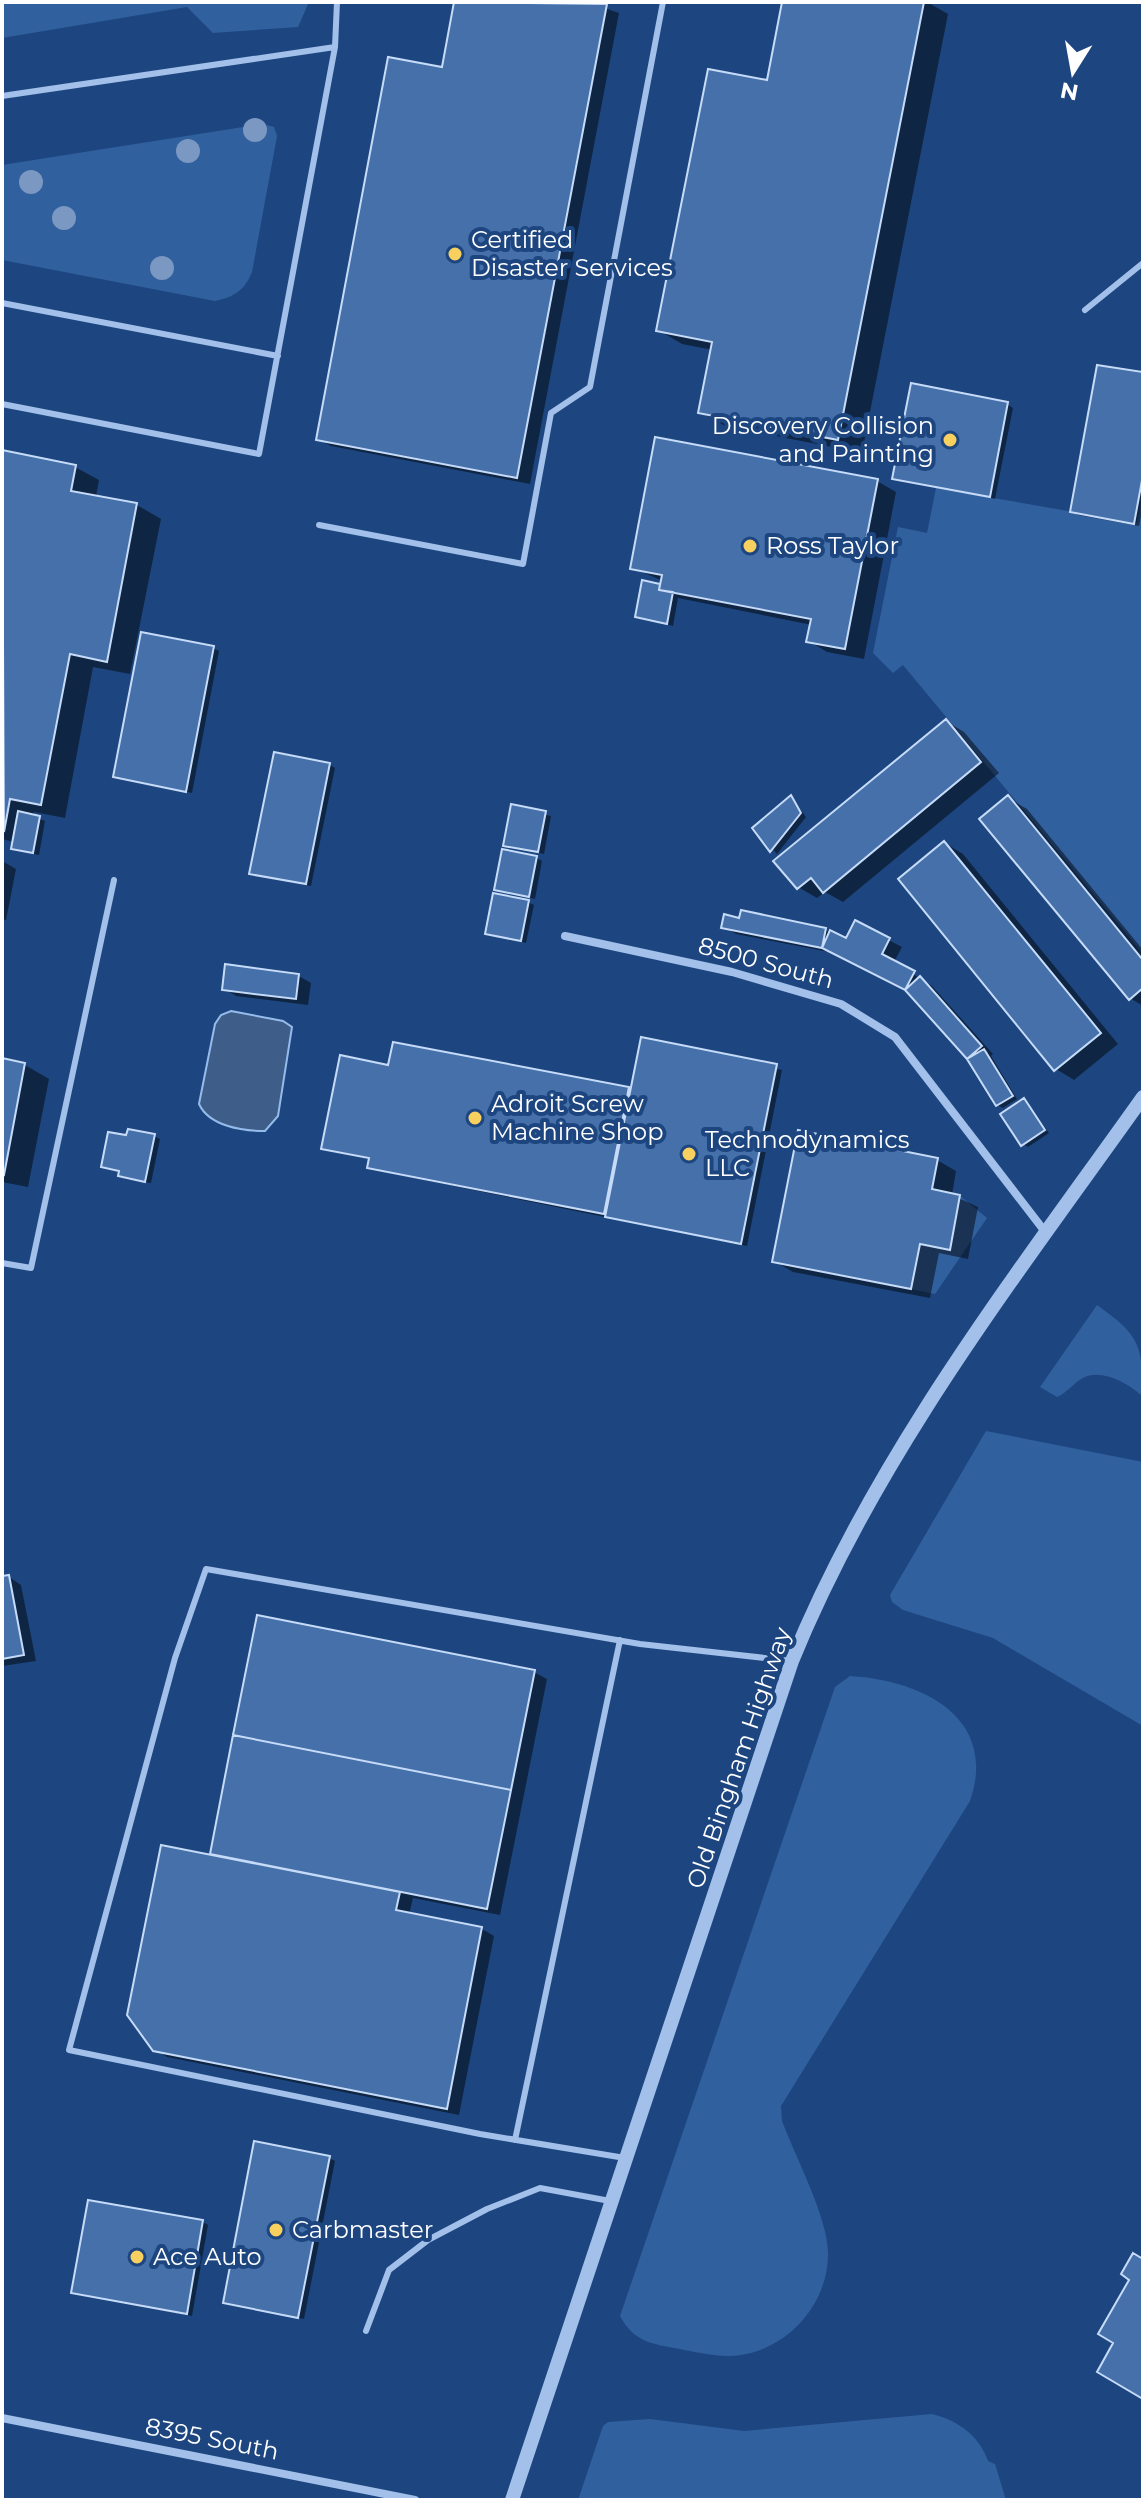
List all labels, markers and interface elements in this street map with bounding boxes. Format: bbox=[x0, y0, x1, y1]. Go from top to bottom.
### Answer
north arrow bbox=[1033, 32, 1113, 112]
text: N bbox=[1058, 76, 1081, 106]
place label: Certified Disaster Services bbox=[471, 225, 673, 282]
marker: Certified Disaster Services bbox=[446, 245, 464, 263]
place label: Discovery Collision and Painting bbox=[712, 411, 934, 468]
marker: Discovery Collision and Painting bbox=[941, 431, 959, 449]
place label: Ross Taylor bbox=[766, 531, 899, 560]
marker: Ross Taylor bbox=[741, 537, 759, 555]
street label: 8500 South bbox=[695, 931, 837, 994]
place label: Adroit Screw Machine Shop bbox=[491, 1089, 663, 1146]
marker: Adroit Screw Machine Shop bbox=[466, 1109, 484, 1127]
place label: Technodynamics LLC bbox=[705, 1125, 909, 1182]
marker: Technodynamics LLC bbox=[680, 1145, 698, 1163]
street label: Old Bingham Highway bbox=[680, 1623, 797, 1892]
place label: Carbmaster bbox=[292, 2215, 433, 2244]
marker: Carbmaster bbox=[267, 2221, 285, 2239]
place label: Ace Auto bbox=[153, 2242, 262, 2271]
marker: Ace Auto bbox=[128, 2248, 146, 2266]
street label: 8395 South bbox=[143, 2411, 281, 2466]

